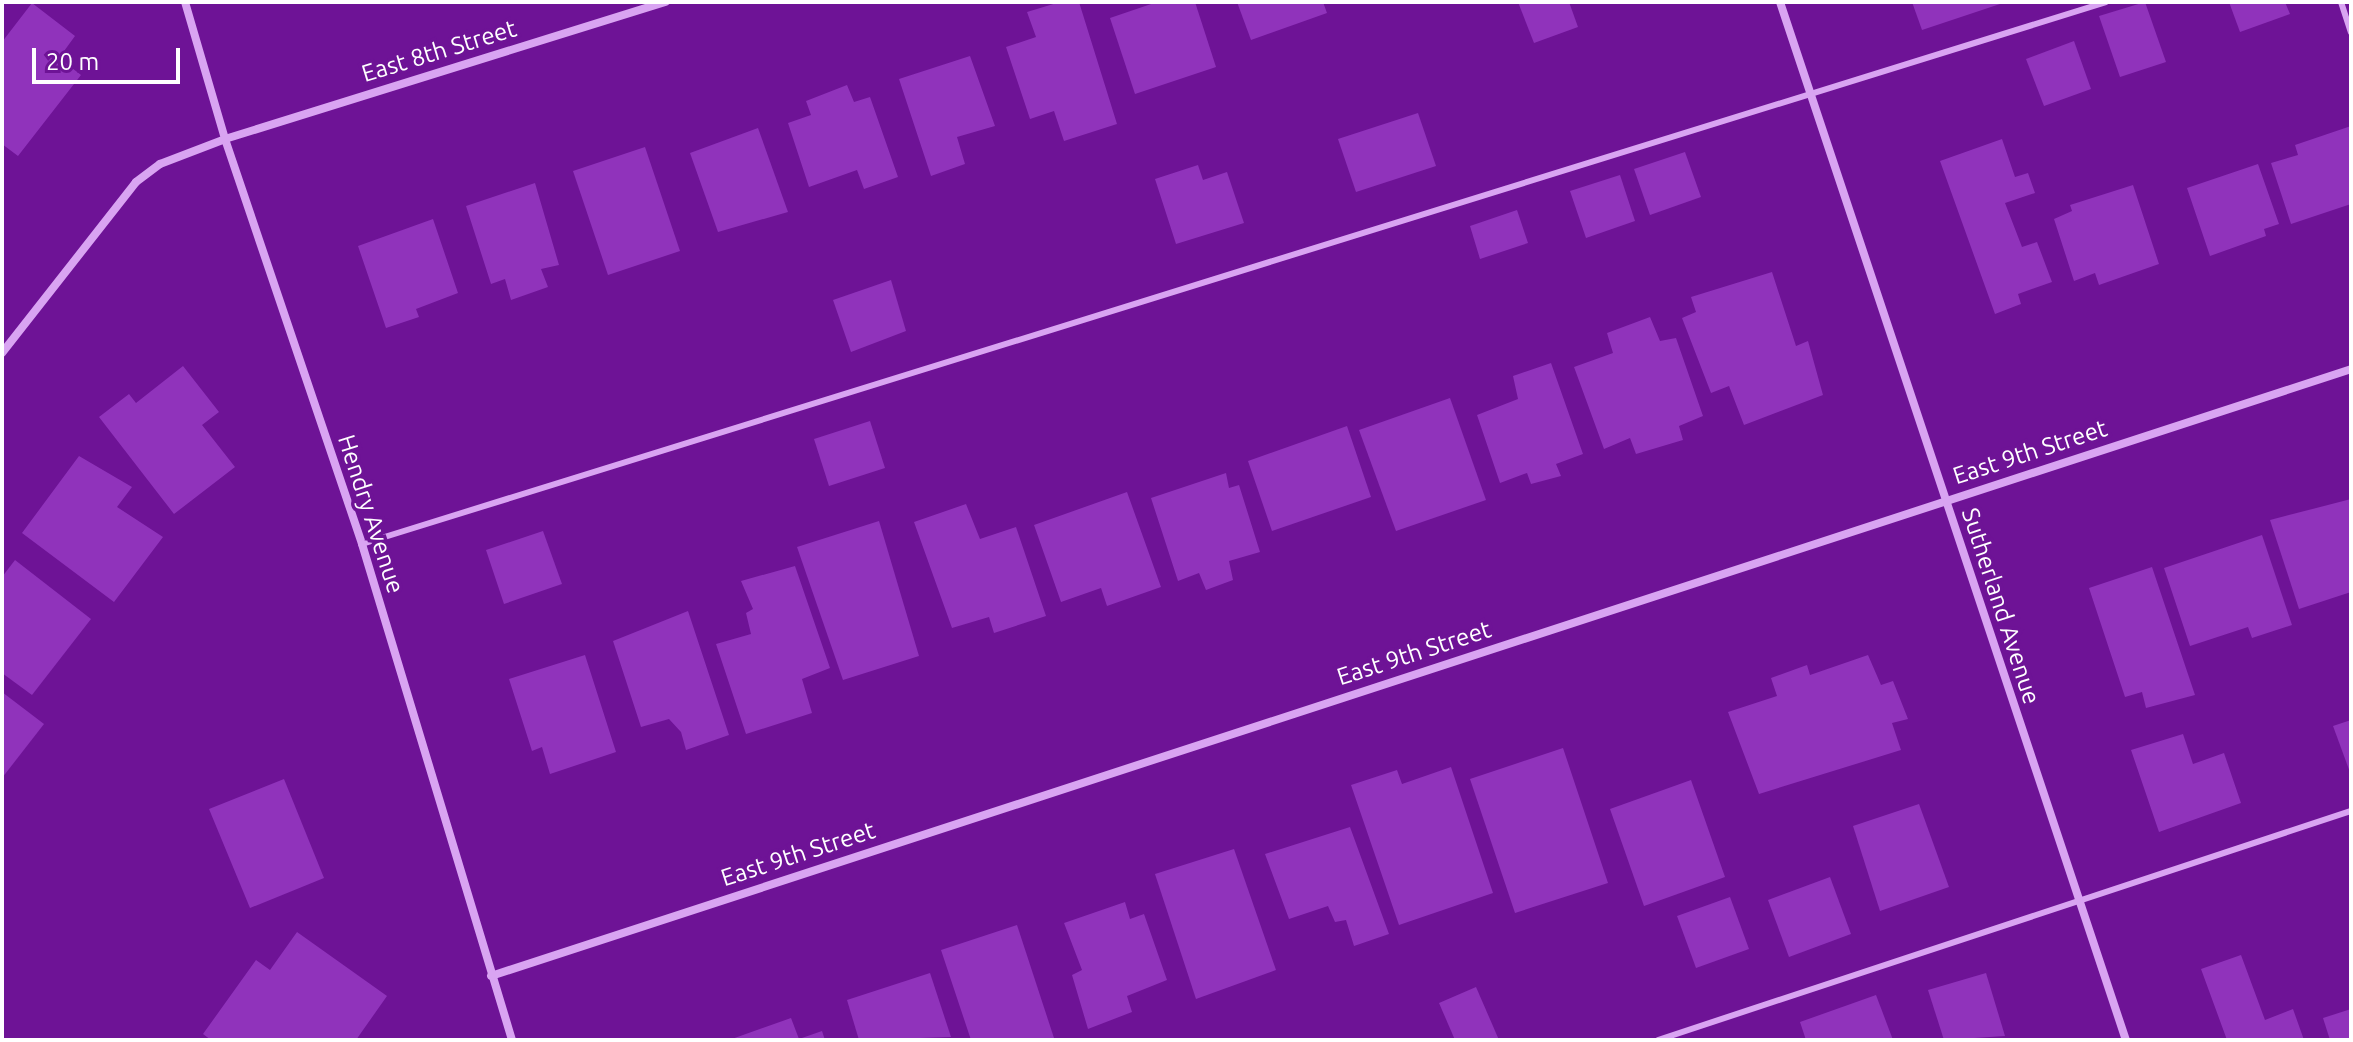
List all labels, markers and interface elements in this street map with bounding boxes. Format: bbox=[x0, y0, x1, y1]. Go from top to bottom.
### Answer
street label: East 8th Street bbox=[358, 14, 520, 88]
scale bar bbox=[36, 32, 184, 82]
text: 20 m bbox=[46, 48, 99, 75]
street label: East 9th Street bbox=[1949, 414, 2111, 490]
street label: Hendry Avenue bbox=[332, 431, 410, 597]
street label: Sutherland Avenue bbox=[1956, 504, 2046, 708]
street label: East 9th Street bbox=[1333, 615, 1495, 691]
street label: East 9th Street bbox=[717, 816, 879, 892]

